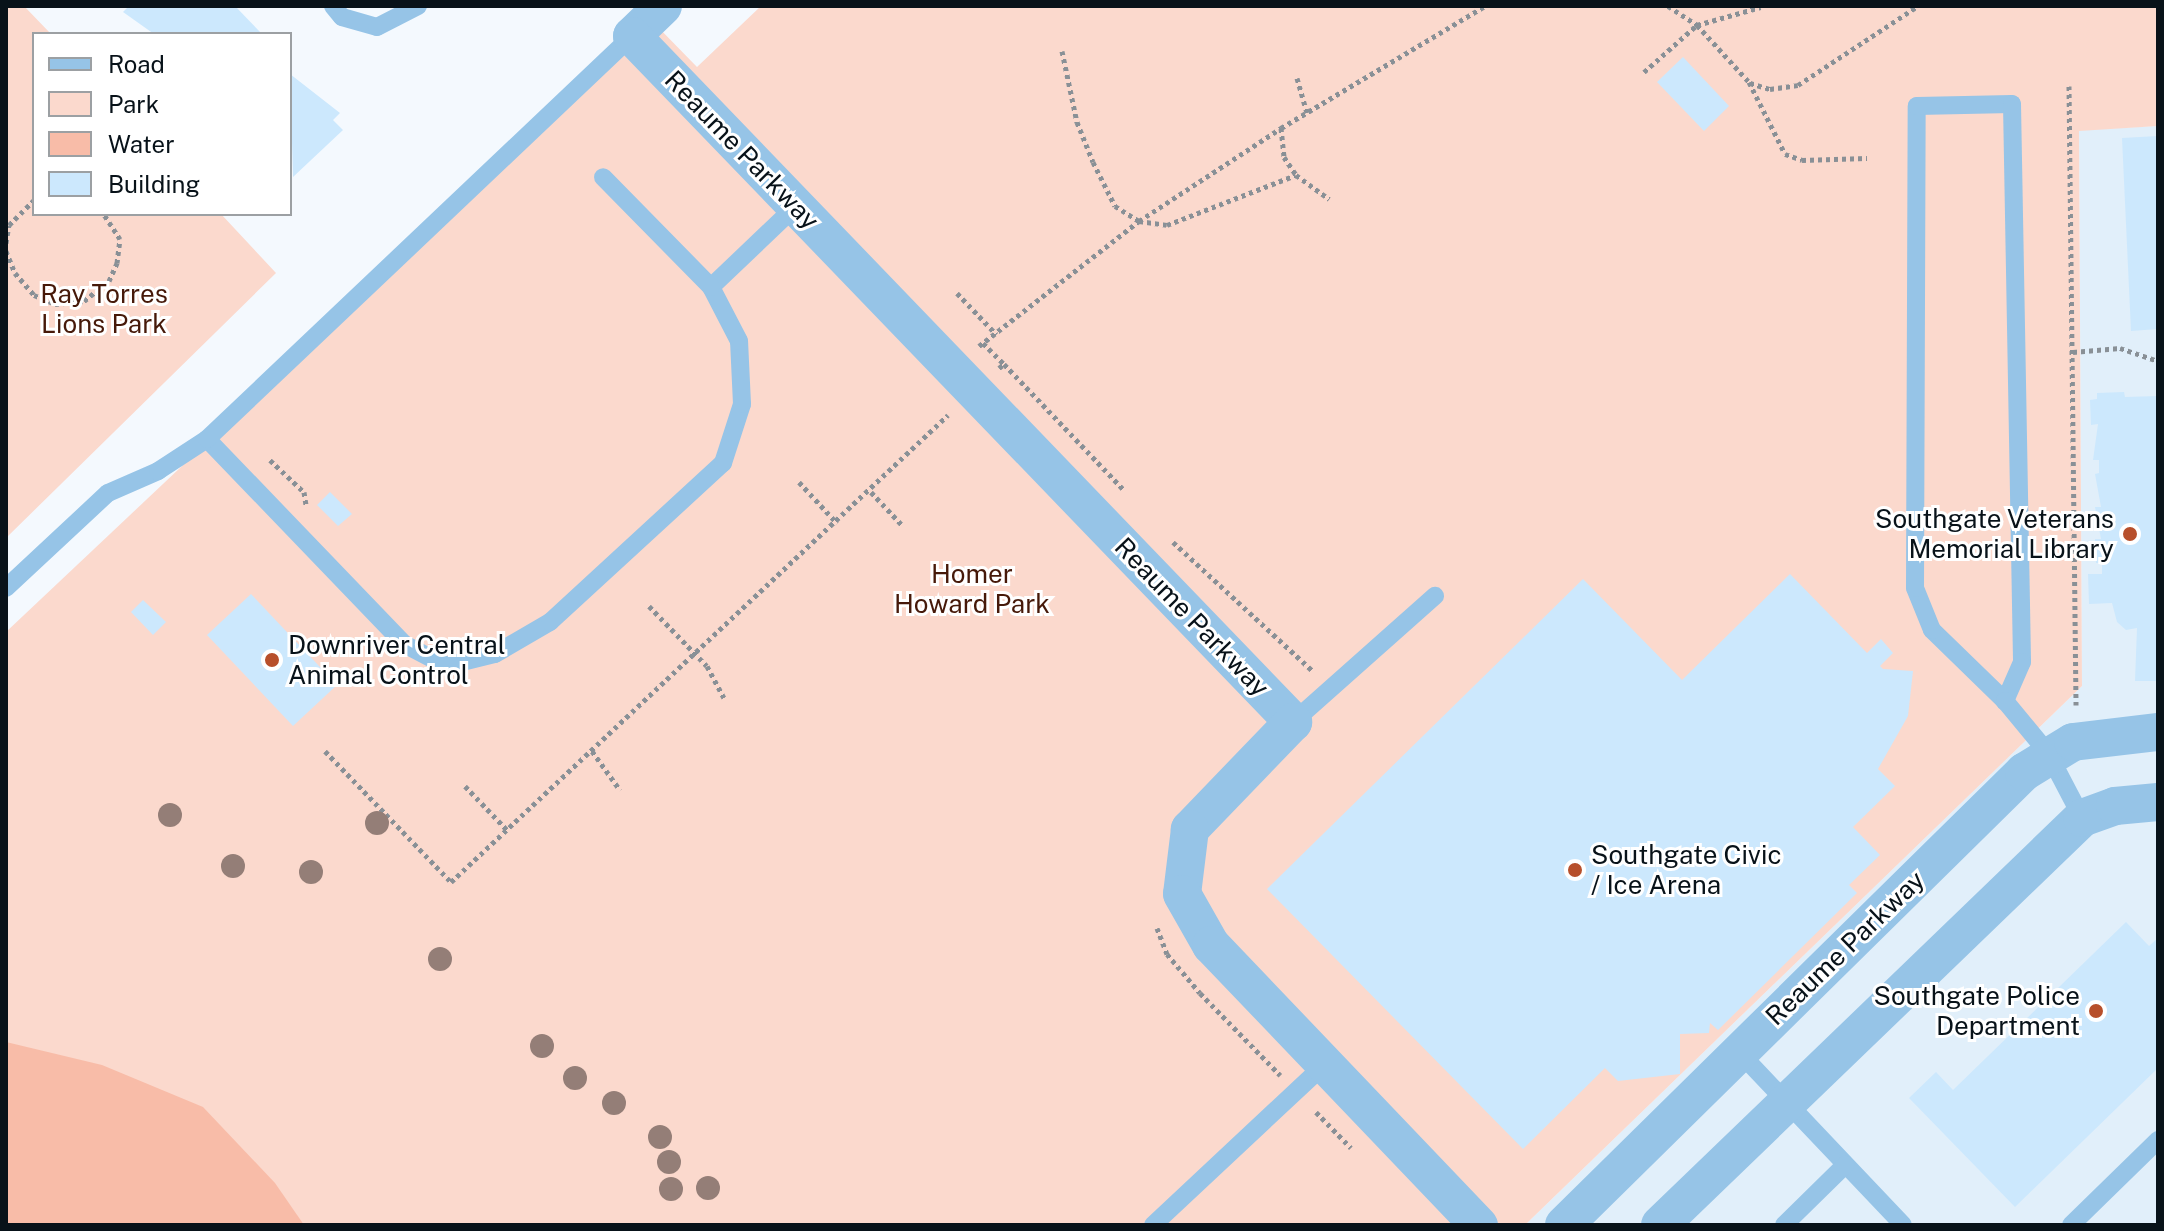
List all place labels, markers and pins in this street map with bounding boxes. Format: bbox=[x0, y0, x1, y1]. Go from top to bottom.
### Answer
place label: Southgate Veterans Memorial Library bbox=[1874, 503, 2114, 564]
marker: Southgate Veterans Memorial Library bbox=[2121, 525, 2139, 543]
place label: Downriver Central Animal Control bbox=[288, 629, 506, 690]
marker: Downriver Central Animal Control bbox=[263, 651, 281, 669]
place label: Southgate Civic / Ice Arena bbox=[1591, 839, 1782, 900]
marker: Southgate Civic / Ice Arena bbox=[1566, 861, 1584, 879]
place label: Southgate Police Department bbox=[1873, 980, 2080, 1042]
marker: Southgate Police Department bbox=[2087, 1002, 2105, 1020]

